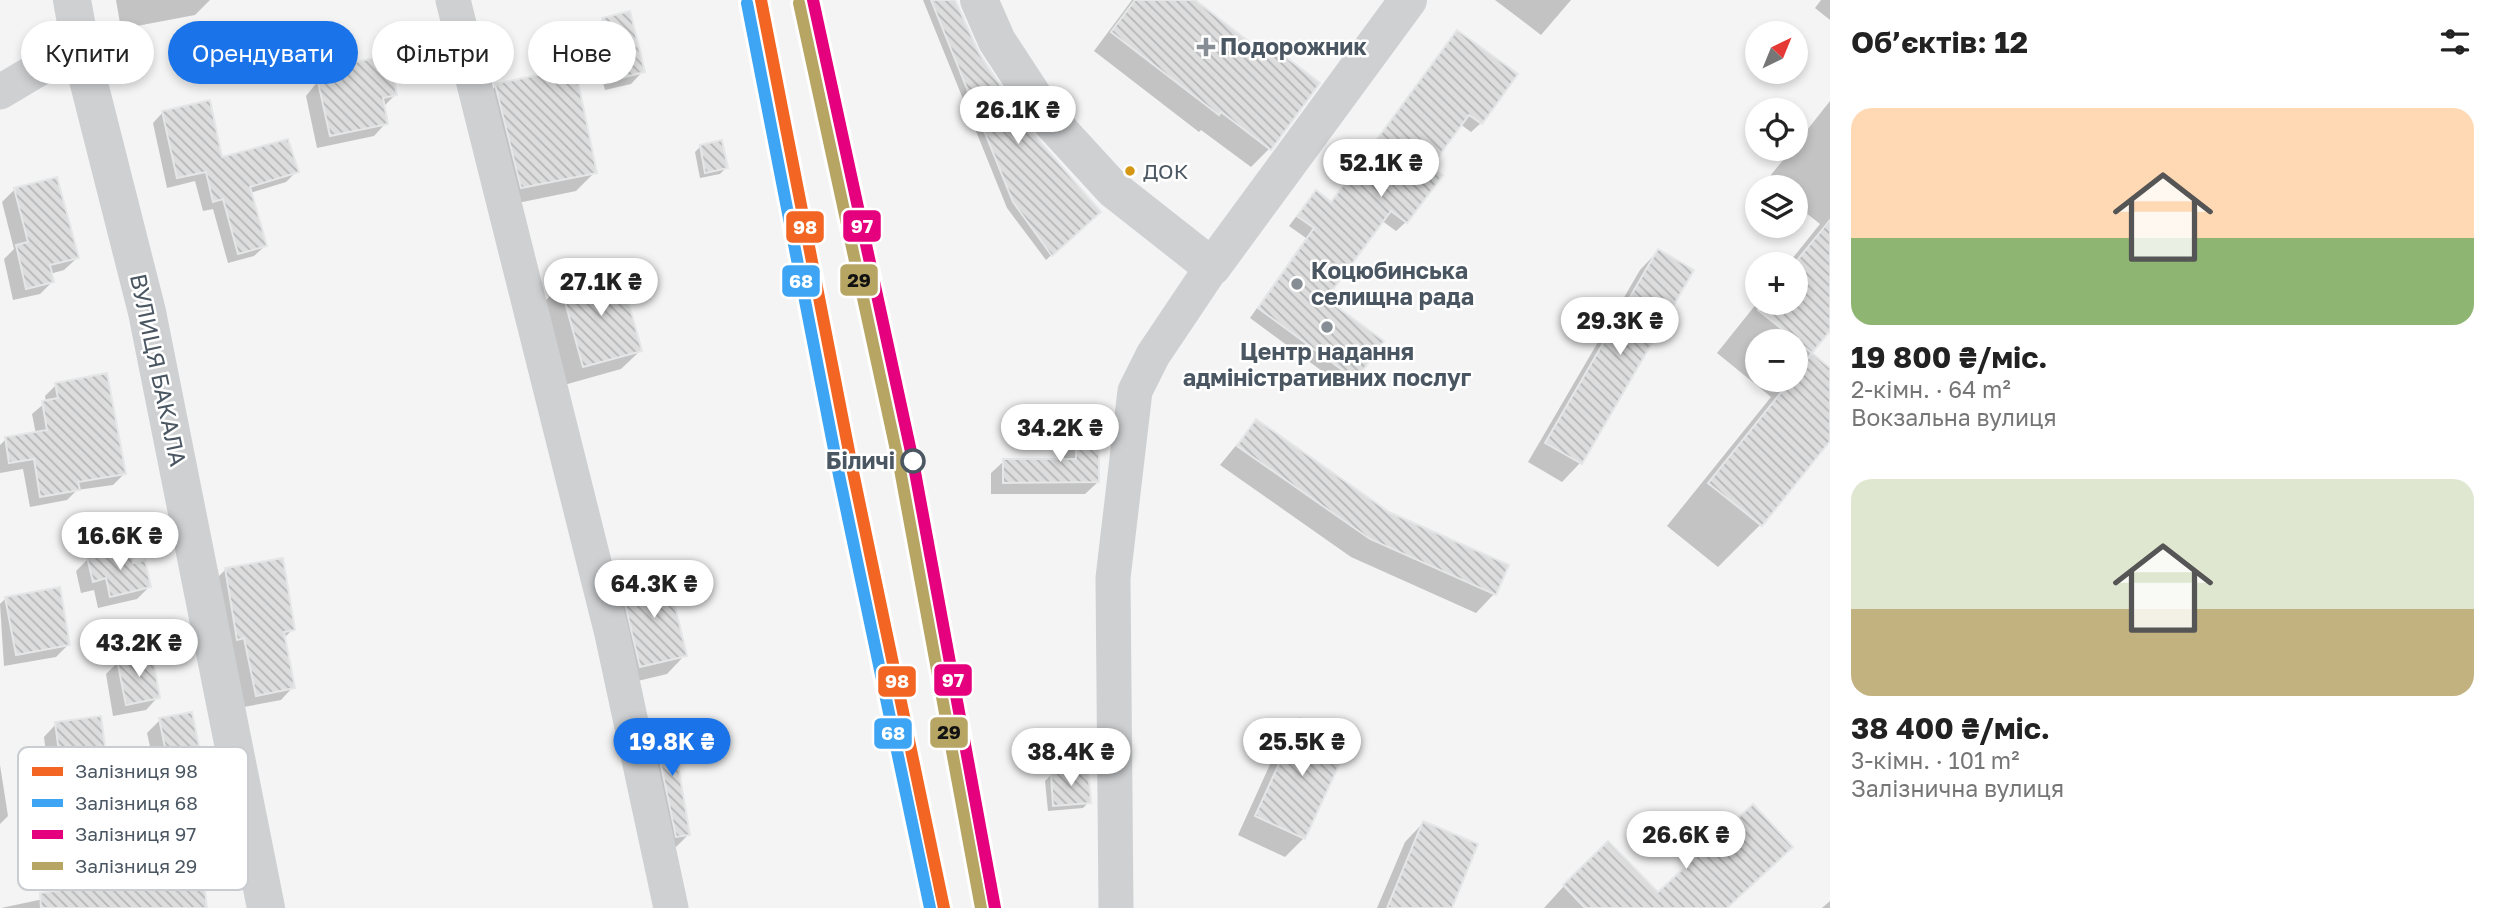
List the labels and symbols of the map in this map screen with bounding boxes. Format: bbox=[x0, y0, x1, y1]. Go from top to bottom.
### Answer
north arrow bbox=[1745, 21, 1808, 84]
place label: Подорожник bbox=[1220, 32, 1367, 60]
marker: Подорожник bbox=[1198, 39, 1214, 55]
pin: 26.1K ₴ bbox=[953, 86, 1083, 146]
pin: 52.1K ₴ bbox=[1316, 140, 1446, 199]
place label: ДОК bbox=[1143, 158, 1189, 184]
marker: ДОК bbox=[1123, 164, 1137, 178]
line badge: 97 bbox=[842, 209, 882, 243]
line badge: 98 bbox=[785, 210, 825, 244]
text: 97 bbox=[851, 214, 873, 237]
text: 98 bbox=[793, 215, 817, 238]
place label: Коцюбинська селищна рада bbox=[1311, 256, 1474, 310]
pin: 27.1K ₴ bbox=[536, 258, 666, 318]
line badge: 29 bbox=[839, 263, 879, 297]
line badge: 68 bbox=[781, 264, 821, 298]
text: 29 bbox=[847, 268, 871, 291]
text: 68 bbox=[789, 269, 813, 292]
street label: ВУЛИЦЯ БАКАЛА bbox=[125, 271, 193, 469]
marker: Коцюбинська селищна рада bbox=[1289, 276, 1305, 292]
pin: 29.3K ₴ bbox=[1555, 298, 1685, 357]
marker: Центр надання адміністративних послуг bbox=[1319, 319, 1335, 335]
place label: Центр надання адміністративних послуг bbox=[1183, 337, 1472, 391]
pin: 34.2K ₴ bbox=[995, 405, 1125, 464]
place label: Біличі bbox=[826, 446, 895, 474]
marker: Біличі bbox=[901, 449, 925, 473]
pin: 16.6K ₴ bbox=[55, 512, 185, 572]
pin: 64.3K ₴ bbox=[589, 560, 719, 620]
pin: 43.2K ₴ bbox=[74, 620, 204, 679]
line badge: 97 bbox=[933, 663, 973, 697]
line badge: 98 bbox=[877, 665, 917, 698]
text: 97 bbox=[942, 668, 964, 691]
text: 98 bbox=[885, 669, 909, 692]
line badge: 29 bbox=[929, 716, 969, 749]
line badge: 68 bbox=[873, 717, 913, 750]
pin: 19.8K ₴ bbox=[607, 718, 737, 778]
pin: 25.5K ₴ bbox=[1237, 718, 1367, 778]
text: 29 bbox=[937, 720, 961, 743]
text: 68 bbox=[881, 721, 905, 744]
pin: 38.4K ₴ bbox=[1006, 728, 1136, 788]
legend bbox=[18, 747, 248, 890]
text: Залізниця 98 bbox=[75, 759, 198, 782]
text: Залізниця 68 bbox=[75, 791, 198, 814]
pin: 26.6K ₴ bbox=[1621, 812, 1751, 871]
text: Залізниця 97 bbox=[75, 822, 196, 845]
text: Залізниця 29 bbox=[75, 854, 197, 877]

